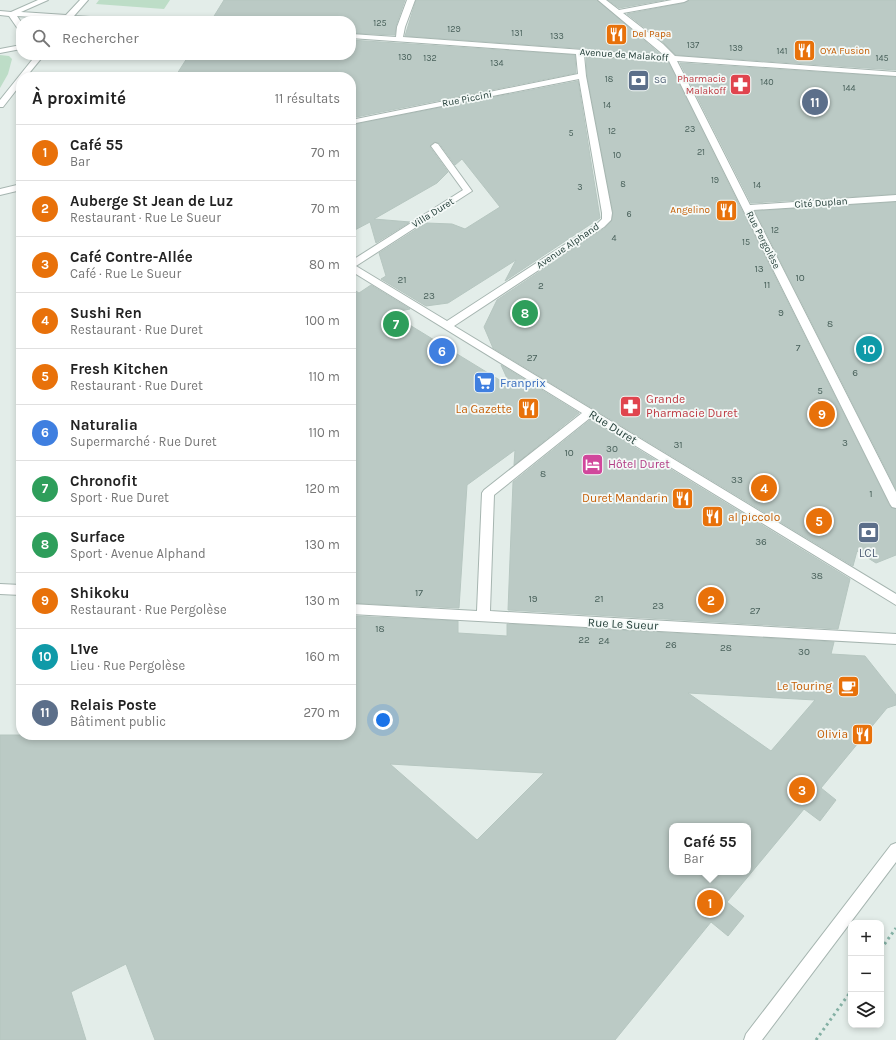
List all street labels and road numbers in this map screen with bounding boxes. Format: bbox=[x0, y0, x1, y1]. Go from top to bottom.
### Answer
street label: Avenue de Malakoff bbox=[579, 46, 669, 64]
street label: Rue Piccini bbox=[441, 88, 493, 110]
street label: Villa Duret bbox=[410, 195, 456, 231]
street label: Cité Duplan bbox=[794, 195, 848, 211]
street label: Rue Pergolèse bbox=[743, 209, 783, 271]
street label: Avenue Alphand bbox=[534, 221, 602, 271]
street label: Rue Duret bbox=[586, 407, 640, 447]
street label: Rue Le Sueur bbox=[587, 615, 659, 633]

